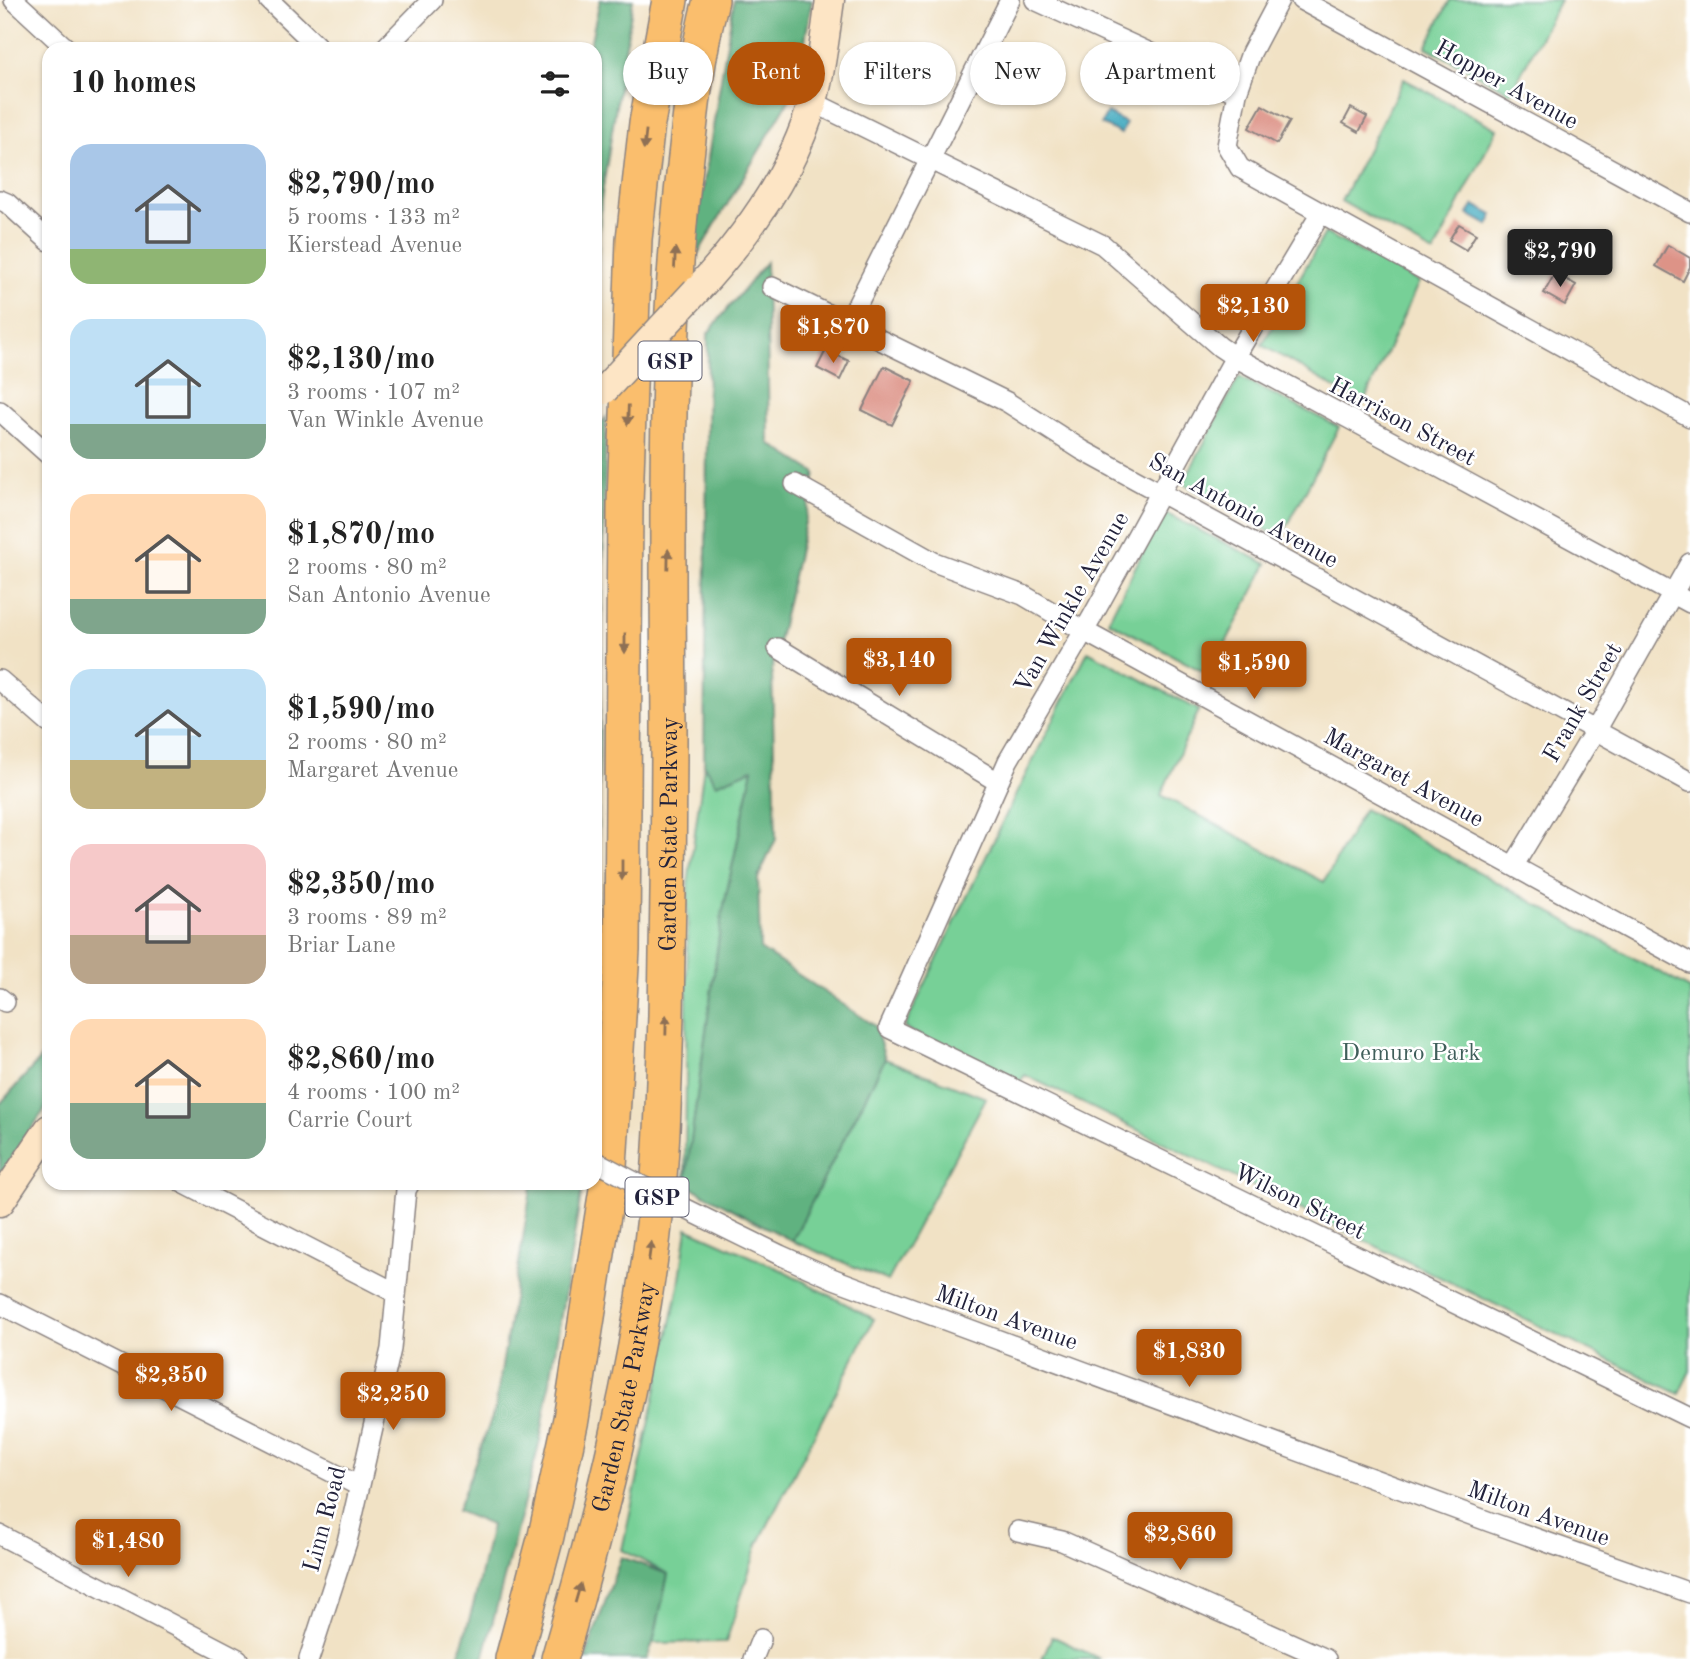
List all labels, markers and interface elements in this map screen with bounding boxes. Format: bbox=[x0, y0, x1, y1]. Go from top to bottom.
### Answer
street label: Hopper Avenue bbox=[1430, 37, 1582, 135]
chip: Buy bbox=[623, 42, 713, 105]
chip: Rent bbox=[727, 42, 825, 105]
chip: Filters bbox=[839, 42, 956, 105]
chip: New bbox=[970, 42, 1066, 105]
chip: Apartment bbox=[1080, 42, 1240, 105]
icon: filters bbox=[536, 65, 574, 103]
text: 10 homes bbox=[70, 69, 196, 99]
one-way arrow bbox=[640, 129, 651, 151]
text: $2,790/mo bbox=[287, 170, 435, 200]
icon: home bbox=[126, 172, 210, 256]
text: 5 rooms · 133 m² bbox=[287, 206, 460, 229]
pin: $2,790 bbox=[1503, 230, 1617, 289]
text: Kierstead Avenue bbox=[287, 234, 462, 257]
text: $2,790 bbox=[1523, 240, 1597, 263]
one-way arrow bbox=[670, 247, 681, 269]
pin: $2,130 bbox=[1196, 284, 1310, 344]
text: $2,130 bbox=[1216, 295, 1290, 318]
pin: $1,870 bbox=[776, 306, 890, 365]
text: $1,870 bbox=[796, 316, 870, 339]
road number: GSP bbox=[638, 342, 702, 380]
text: $2,130/mo bbox=[287, 345, 435, 375]
icon: home bbox=[126, 347, 210, 431]
street label: Harrison Street bbox=[1325, 374, 1479, 472]
text: 3 rooms · 107 m² bbox=[287, 381, 460, 404]
one-way arrow bbox=[623, 405, 634, 427]
text: Van Winkle Avenue bbox=[287, 409, 484, 432]
street label: San Antonio Avenue bbox=[1144, 450, 1342, 574]
street label: Van Winkle Avenue bbox=[1011, 508, 1134, 698]
text: $1,870/mo bbox=[287, 520, 435, 550]
icon: home bbox=[126, 522, 210, 606]
one-way arrow bbox=[662, 547, 674, 569]
text: 2 rooms · 80 m² bbox=[287, 556, 447, 579]
text: San Antonio Avenue bbox=[287, 584, 490, 607]
one-way arrow bbox=[619, 632, 630, 654]
pin: $3,140 bbox=[842, 638, 956, 698]
street label: Frank Street bbox=[1540, 639, 1628, 767]
pin: $1,590 bbox=[1197, 642, 1311, 701]
text: $3,140 bbox=[862, 649, 936, 672]
text: $1,590 bbox=[1217, 652, 1291, 675]
text: $1,590/mo bbox=[287, 695, 435, 725]
icon: home bbox=[126, 697, 210, 781]
street label: Garden State Parkway bbox=[657, 716, 683, 952]
street label: Margaret Avenue bbox=[1319, 725, 1487, 833]
text: 2 rooms · 80 m² bbox=[287, 731, 447, 754]
text: Margaret Avenue bbox=[287, 759, 458, 782]
one-way arrow bbox=[616, 859, 628, 881]
text: $2,350/mo bbox=[287, 870, 435, 900]
icon: home bbox=[126, 872, 210, 956]
text: 3 rooms · 89 m² bbox=[287, 906, 447, 929]
text: Briar Lane bbox=[287, 934, 396, 957]
one-way arrow bbox=[660, 1013, 671, 1035]
park label: Demuro Park bbox=[1341, 1042, 1481, 1066]
text: $2,860/mo bbox=[287, 1045, 435, 1075]
icon: home bbox=[126, 1047, 210, 1131]
text: 4 rooms · 100 m² bbox=[287, 1081, 460, 1104]
text: Carrie Court bbox=[287, 1109, 412, 1132]
street label: Wilson Street bbox=[1230, 1161, 1369, 1245]
road number: GSP bbox=[626, 1178, 688, 1216]
one-way arrow bbox=[645, 1240, 656, 1262]
street label: Garden State Parkway bbox=[590, 1280, 661, 1515]
street label: Milton Avenue bbox=[932, 1282, 1081, 1356]
pin: $1,830 bbox=[1132, 1330, 1246, 1389]
text: $1,830 bbox=[1152, 1340, 1226, 1363]
pin: $2,350 bbox=[114, 1354, 228, 1413]
text: $2,350 bbox=[134, 1364, 208, 1387]
pin: $2,250 bbox=[336, 1372, 450, 1432]
text: $2,250 bbox=[356, 1383, 430, 1406]
street label: Linn Road bbox=[300, 1464, 352, 1575]
street label: Milton Avenue bbox=[1464, 1478, 1613, 1552]
pin: $2,860 bbox=[1123, 1512, 1237, 1572]
pin: $1,480 bbox=[71, 1520, 185, 1579]
text: $2,860 bbox=[1143, 1523, 1217, 1546]
text: $1,480 bbox=[91, 1530, 165, 1553]
one-way arrow bbox=[573, 1582, 584, 1604]

